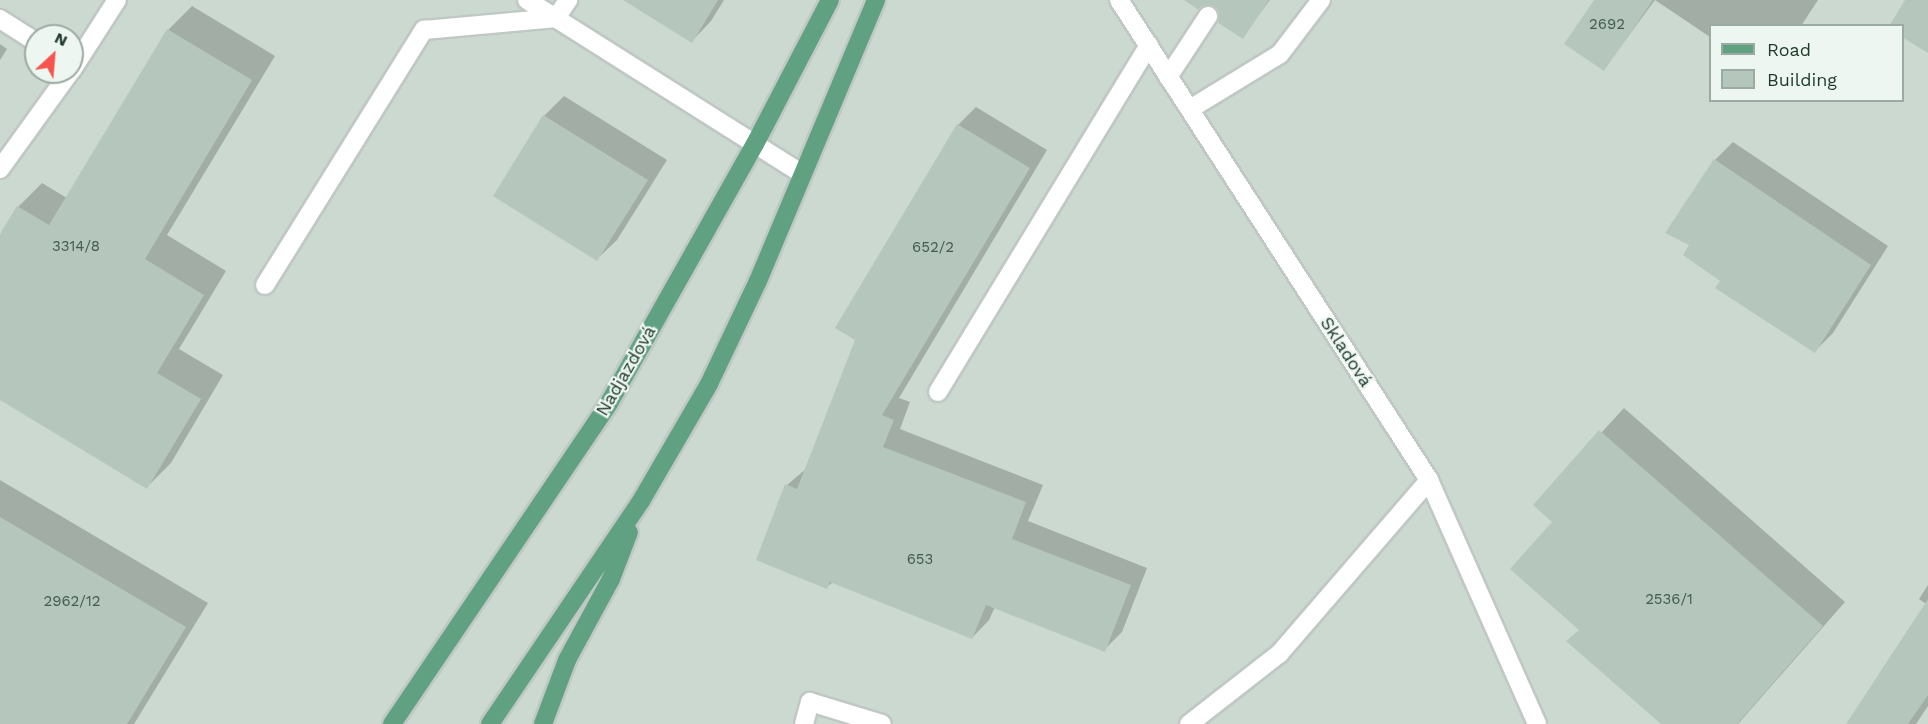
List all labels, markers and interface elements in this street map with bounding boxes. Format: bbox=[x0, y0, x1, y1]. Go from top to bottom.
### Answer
house number: 2692 bbox=[1589, 16, 1625, 34]
north arrow bbox=[24, 24, 84, 84]
legend bbox=[1709, 24, 1904, 102]
text: N bbox=[52, 28, 71, 50]
text: Road bbox=[1767, 39, 1811, 60]
text: Building bbox=[1767, 69, 1837, 90]
house number: 3314/8 bbox=[52, 238, 100, 256]
house number: 652/2 bbox=[912, 239, 954, 257]
street label: Skladová bbox=[1315, 313, 1377, 391]
street label: Nadjazdová bbox=[592, 322, 660, 420]
house number: 653 bbox=[907, 551, 933, 569]
house number: 2536/1 bbox=[1645, 591, 1693, 609]
house number: 2962/12 bbox=[43, 593, 101, 611]

